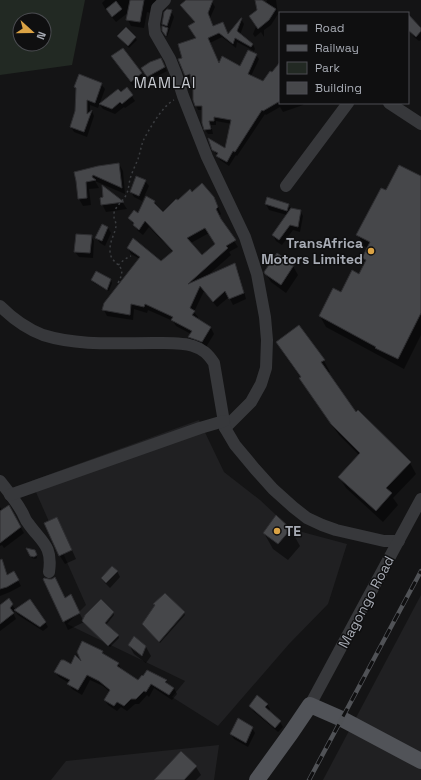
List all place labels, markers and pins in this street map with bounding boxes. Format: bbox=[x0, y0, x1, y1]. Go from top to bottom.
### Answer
place label: TransAfrica Motors Limited bbox=[261, 234, 363, 268]
marker: TransAfrica Motors Limited bbox=[366, 246, 376, 256]
place label: TE bbox=[285, 522, 301, 540]
marker: TE bbox=[272, 526, 282, 536]

